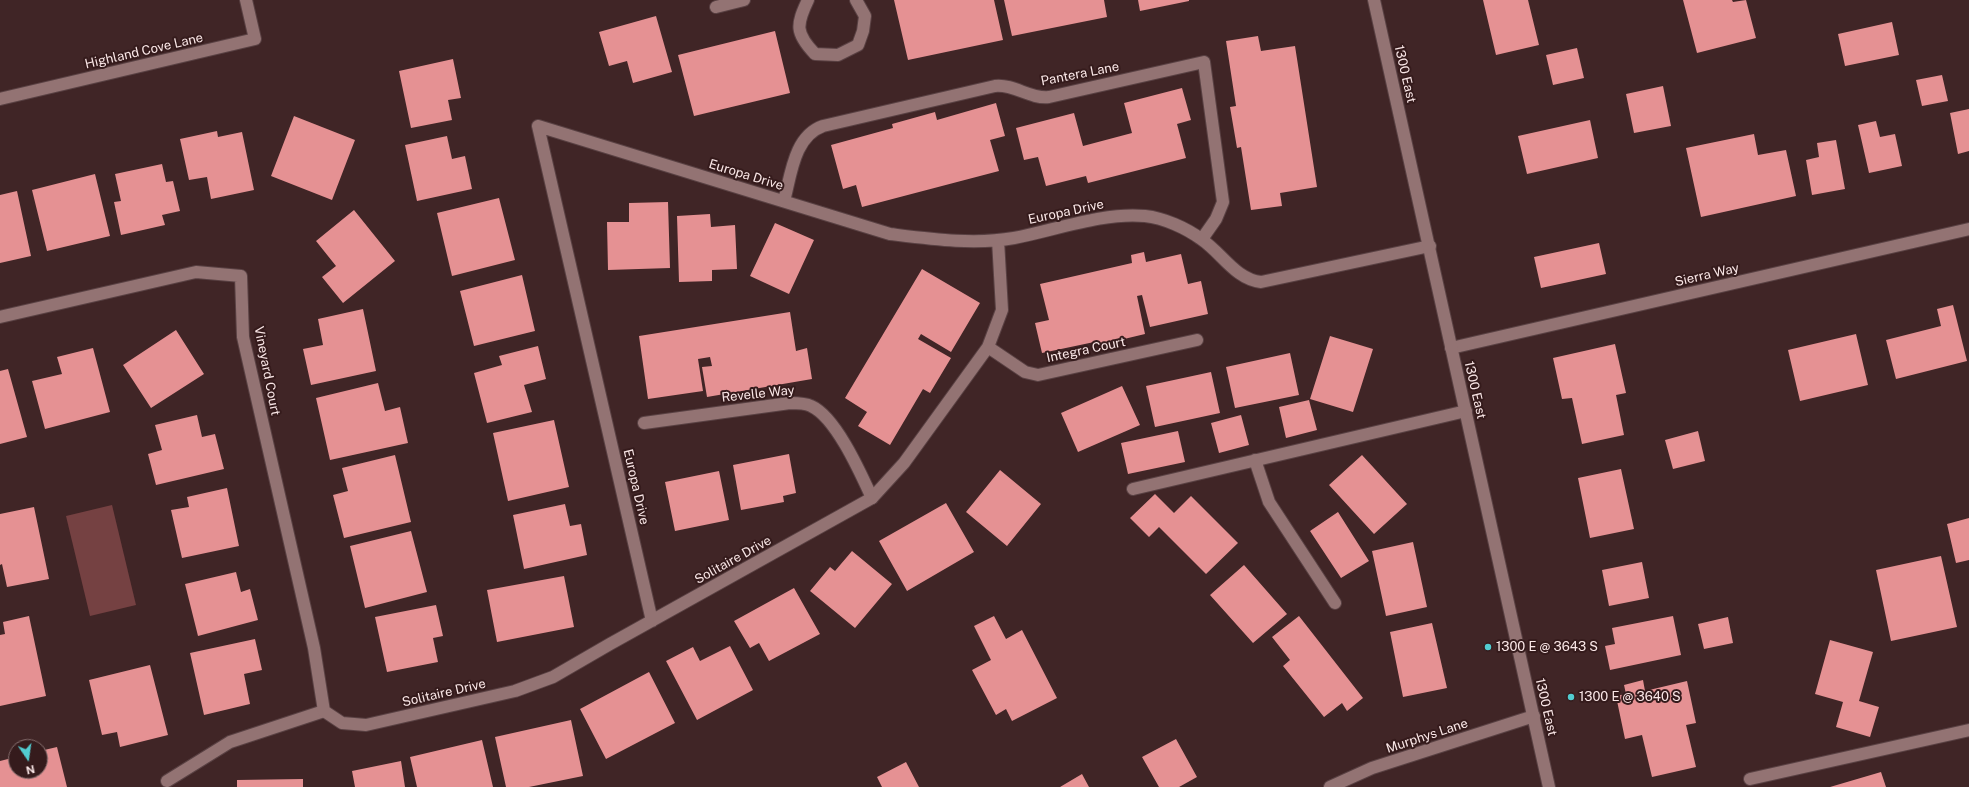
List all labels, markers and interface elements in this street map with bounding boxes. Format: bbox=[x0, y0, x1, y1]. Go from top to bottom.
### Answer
street label: Highland Cove Lane bbox=[83, 30, 205, 72]
street label: 1300 East bbox=[1391, 44, 1419, 104]
street label: Pantera Lane bbox=[1040, 59, 1120, 89]
street label: Europa Drive bbox=[707, 156, 785, 194]
street label: Europa Drive bbox=[1027, 196, 1105, 228]
street label: Sierra Way bbox=[1673, 260, 1741, 290]
street label: Vineyard Court bbox=[251, 325, 283, 417]
street label: Integra Court bbox=[1045, 334, 1127, 366]
street label: 1300 East bbox=[1461, 360, 1489, 420]
street label: Revelle Way bbox=[721, 382, 795, 406]
street label: Europa Drive bbox=[620, 448, 652, 526]
street label: Solitaire Drive bbox=[692, 533, 774, 587]
place label: 1300 E @ 3643 S bbox=[1496, 639, 1598, 655]
marker: 1300 E @ 3643 S bbox=[1483, 642, 1493, 652]
street label: Solitaire Drive bbox=[401, 676, 487, 710]
street label: 1300 East bbox=[1532, 677, 1560, 737]
place label: 1300 E @ 3640 S bbox=[1579, 689, 1681, 705]
marker: 1300 E @ 3640 S bbox=[1566, 692, 1576, 702]
street label: Murphys Lane bbox=[1384, 715, 1470, 757]
north arrow bbox=[8, 739, 48, 779]
text: N bbox=[25, 763, 36, 777]

